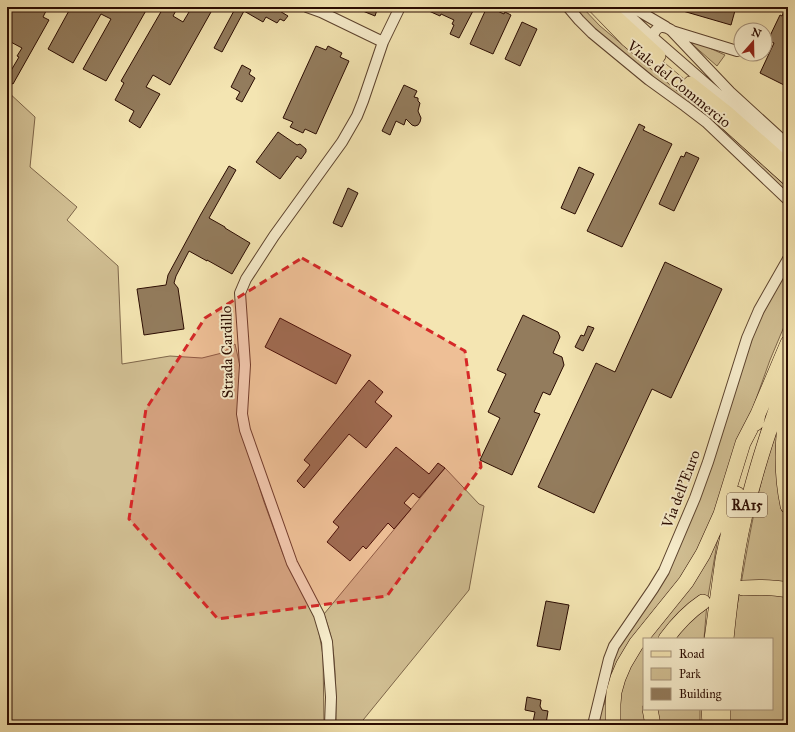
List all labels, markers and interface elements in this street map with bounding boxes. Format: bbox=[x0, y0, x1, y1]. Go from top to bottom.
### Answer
north arrow bbox=[733, 22, 773, 62]
text: N bbox=[750, 25, 763, 41]
street label: Viale del Commercio bbox=[623, 36, 735, 132]
street label: Strada Cardillo bbox=[217, 305, 237, 398]
street label: Via dell'Euro bbox=[658, 447, 704, 531]
road number: RA15 bbox=[727, 493, 767, 517]
legend bbox=[643, 638, 773, 710]
text: Road bbox=[679, 647, 705, 661]
text: Park bbox=[679, 667, 701, 681]
text: Building bbox=[679, 687, 722, 702]

